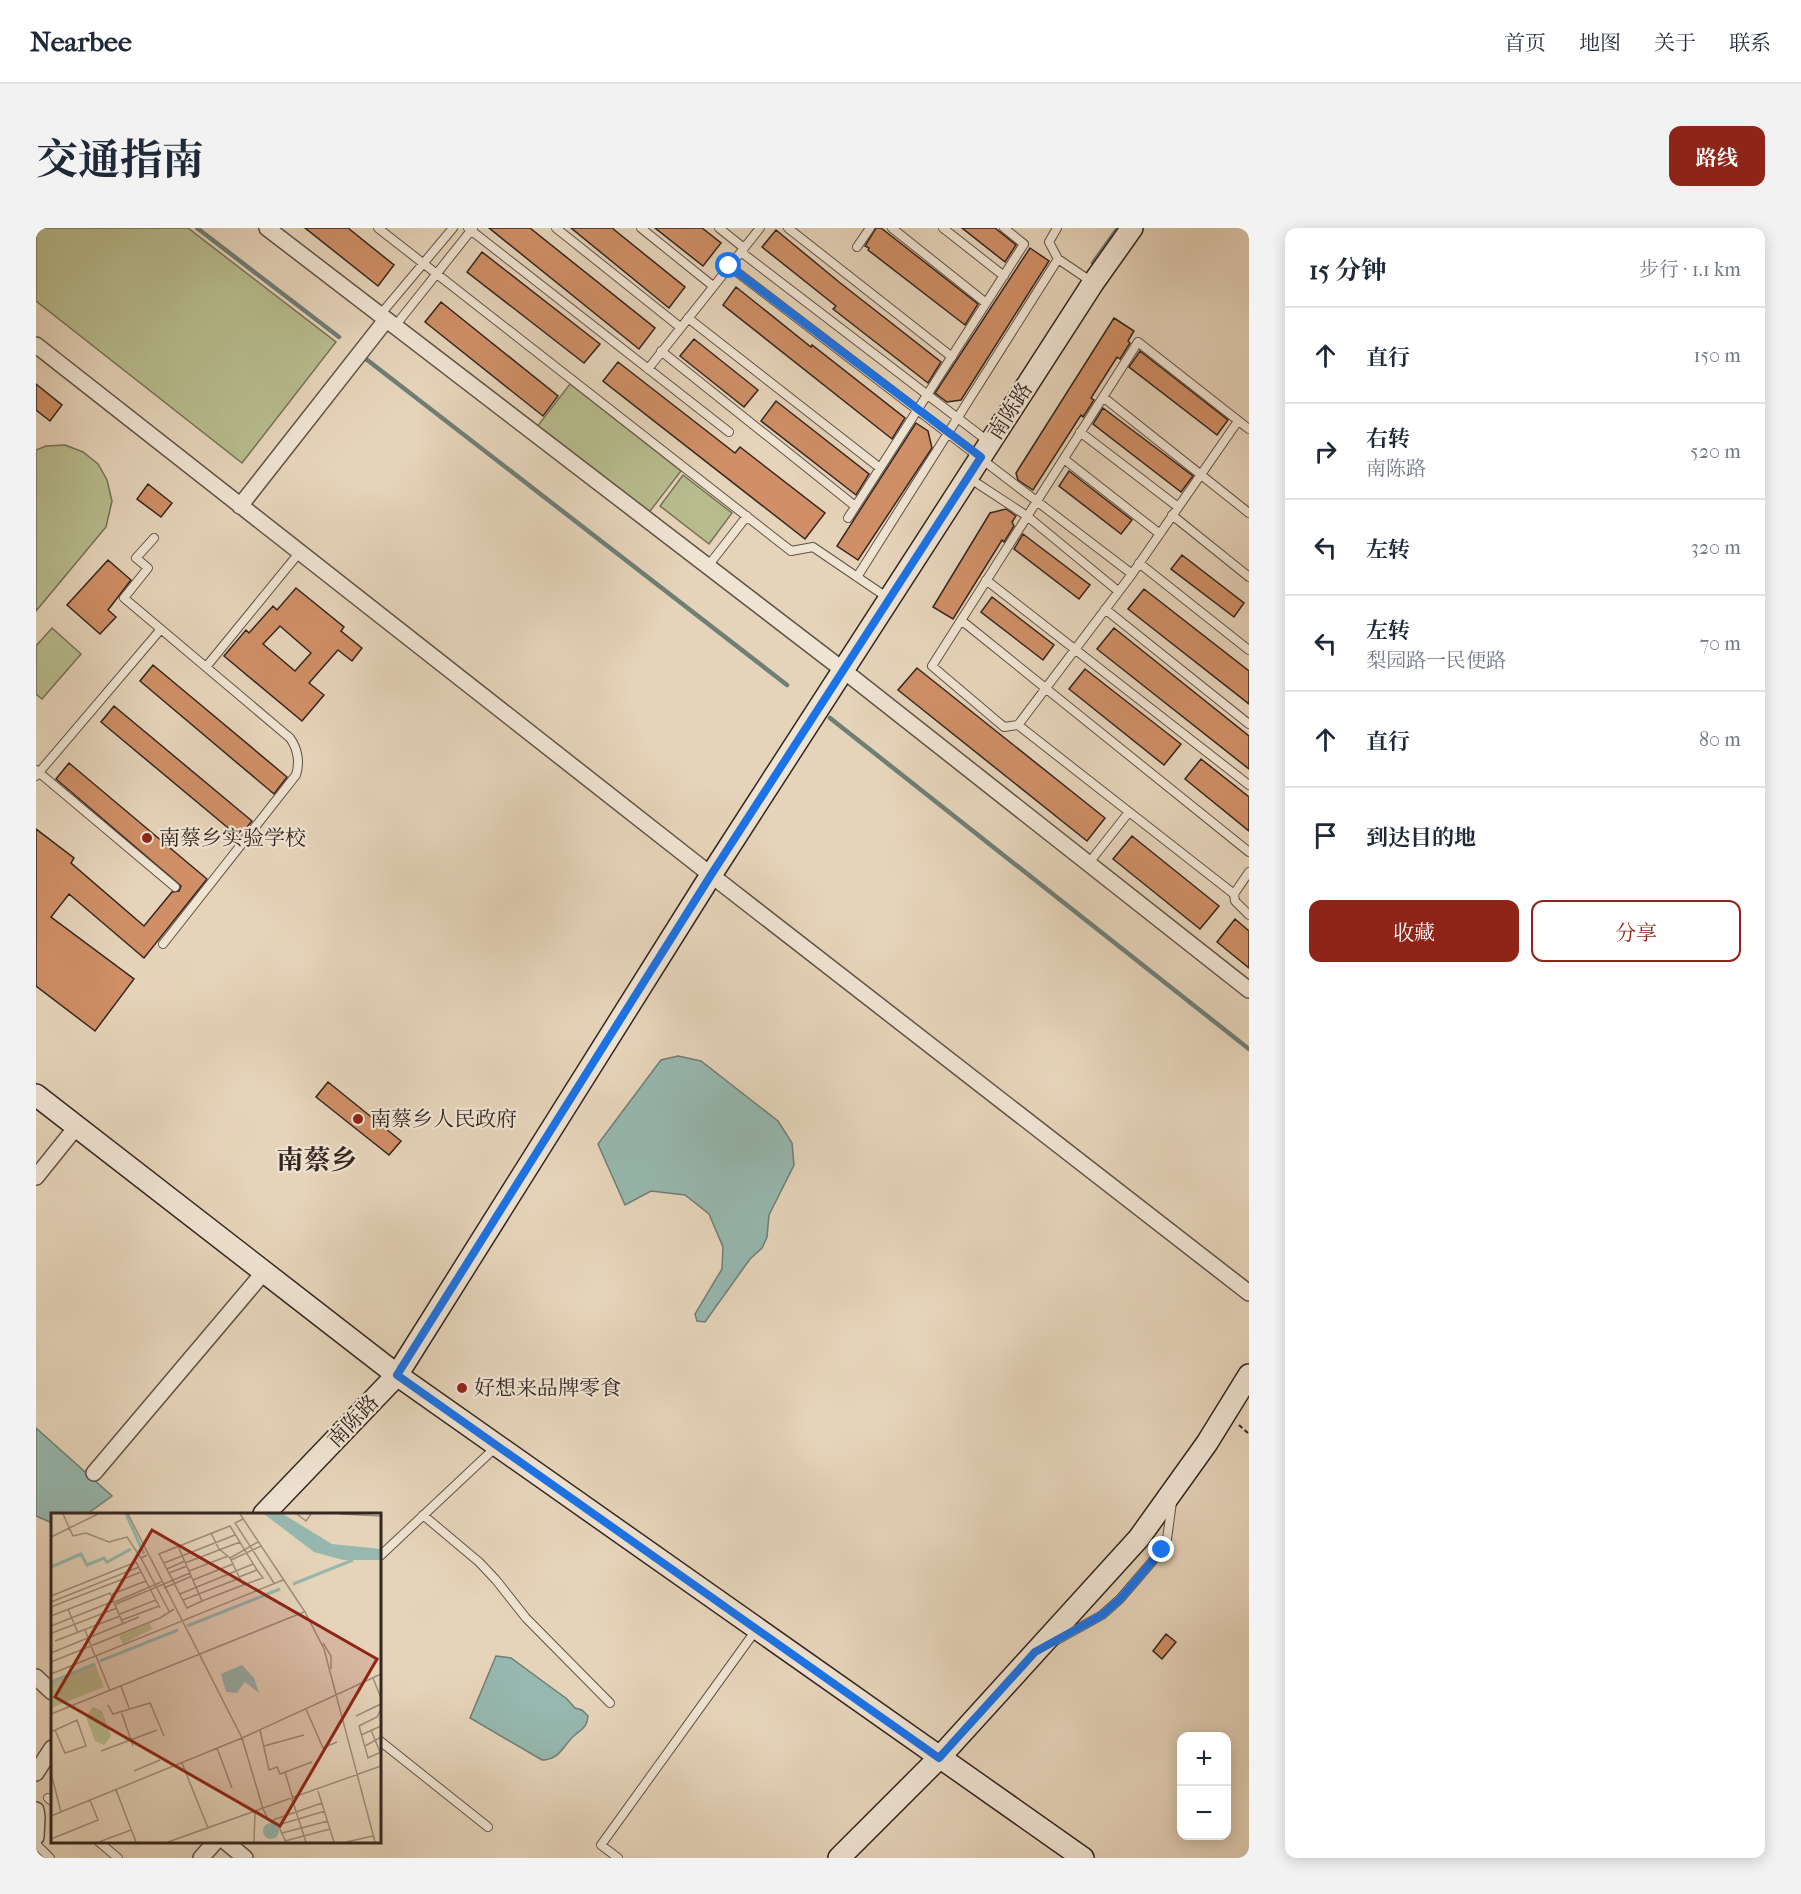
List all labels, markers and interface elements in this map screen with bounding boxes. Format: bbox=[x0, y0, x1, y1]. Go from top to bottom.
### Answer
text: Nearbee bbox=[30, 25, 132, 58]
text: 首页 bbox=[1504, 31, 1546, 55]
text: 地图 bbox=[1579, 31, 1621, 55]
text: 关于 bbox=[1654, 31, 1696, 55]
text: 联系 bbox=[1729, 31, 1771, 55]
button: 路线 bbox=[1669, 126, 1765, 186]
text: 交通指南 bbox=[36, 136, 204, 185]
route start bbox=[715, 252, 741, 278]
text: 15 分钟 bbox=[1309, 255, 1387, 286]
text: 步行 · 1.1 km bbox=[1639, 258, 1741, 281]
icon: ahead bbox=[1309, 339, 1342, 372]
text: 150 m bbox=[1693, 344, 1741, 367]
text: 直行 bbox=[1366, 345, 1410, 371]
street label: 南陈路 bbox=[983, 378, 1037, 444]
text: 右转 bbox=[1366, 426, 1410, 452]
icon: right bbox=[1309, 435, 1342, 468]
text: 520 m bbox=[1690, 440, 1741, 463]
text: 南陈路 bbox=[1366, 457, 1426, 480]
icon: left bbox=[1309, 531, 1342, 564]
text: 320 m bbox=[1691, 536, 1741, 559]
text: 左转 bbox=[1366, 537, 1410, 563]
text: 左转 bbox=[1366, 618, 1410, 644]
icon: left bbox=[1309, 627, 1342, 660]
text: 70 m bbox=[1699, 632, 1741, 655]
text: 梨园路一民便路 bbox=[1366, 649, 1506, 672]
icon: ahead bbox=[1309, 723, 1342, 756]
text: 80 m bbox=[1699, 728, 1741, 751]
text: 直行 bbox=[1366, 729, 1410, 755]
icon: arrive bbox=[1309, 819, 1342, 852]
text: 到达目的地 bbox=[1366, 825, 1476, 851]
place label: 南蔡乡实验学校 bbox=[159, 826, 306, 850]
marker: 南蔡乡实验学校 bbox=[140, 831, 154, 845]
button: 收藏 bbox=[1309, 900, 1519, 962]
button: 分享 bbox=[1531, 900, 1741, 962]
place label: 南蔡乡人民政府 bbox=[370, 1107, 517, 1131]
marker: 南蔡乡人民政府 bbox=[351, 1112, 365, 1126]
district label: 南蔡乡 bbox=[277, 1144, 358, 1176]
place label: 好想来品牌零食 bbox=[474, 1376, 621, 1400]
marker: 好想来品牌零食 bbox=[455, 1381, 469, 1395]
street label: 南陈路 bbox=[322, 1390, 384, 1452]
inset map bbox=[51, 1513, 381, 1843]
route end bbox=[1148, 1536, 1174, 1562]
map controls bbox=[1177, 1732, 1231, 1840]
button: + bbox=[1177, 1732, 1231, 1786]
button: − bbox=[1177, 1786, 1231, 1840]

